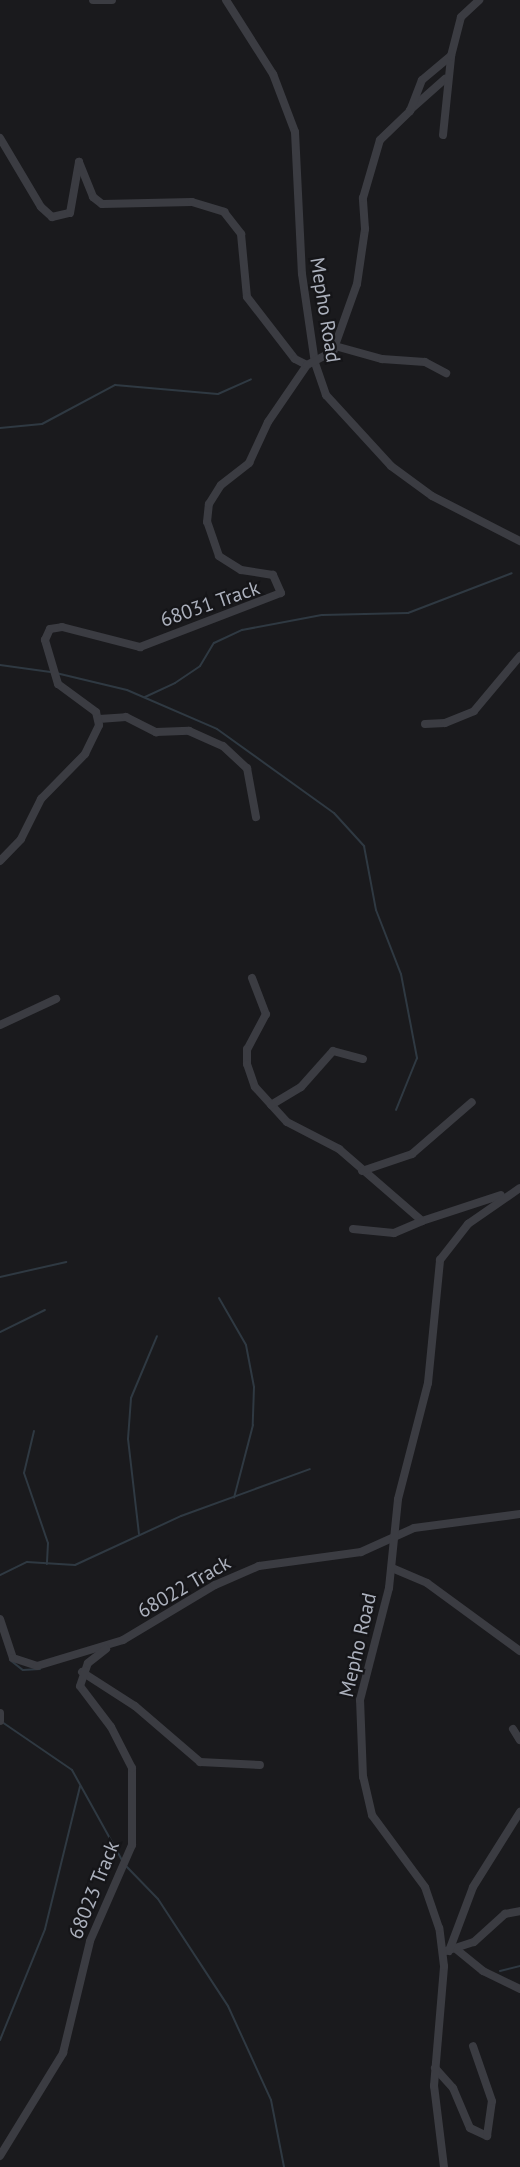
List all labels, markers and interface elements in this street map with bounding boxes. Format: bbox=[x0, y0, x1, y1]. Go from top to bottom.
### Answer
street label: Mepho Road bbox=[305, 256, 345, 364]
street label: 68031 Track bbox=[157, 576, 263, 632]
street label: 68022 Track bbox=[133, 1551, 235, 1623]
street label: Mepho Road bbox=[334, 1591, 382, 1699]
street label: 68023 Track bbox=[63, 1837, 125, 1943]

